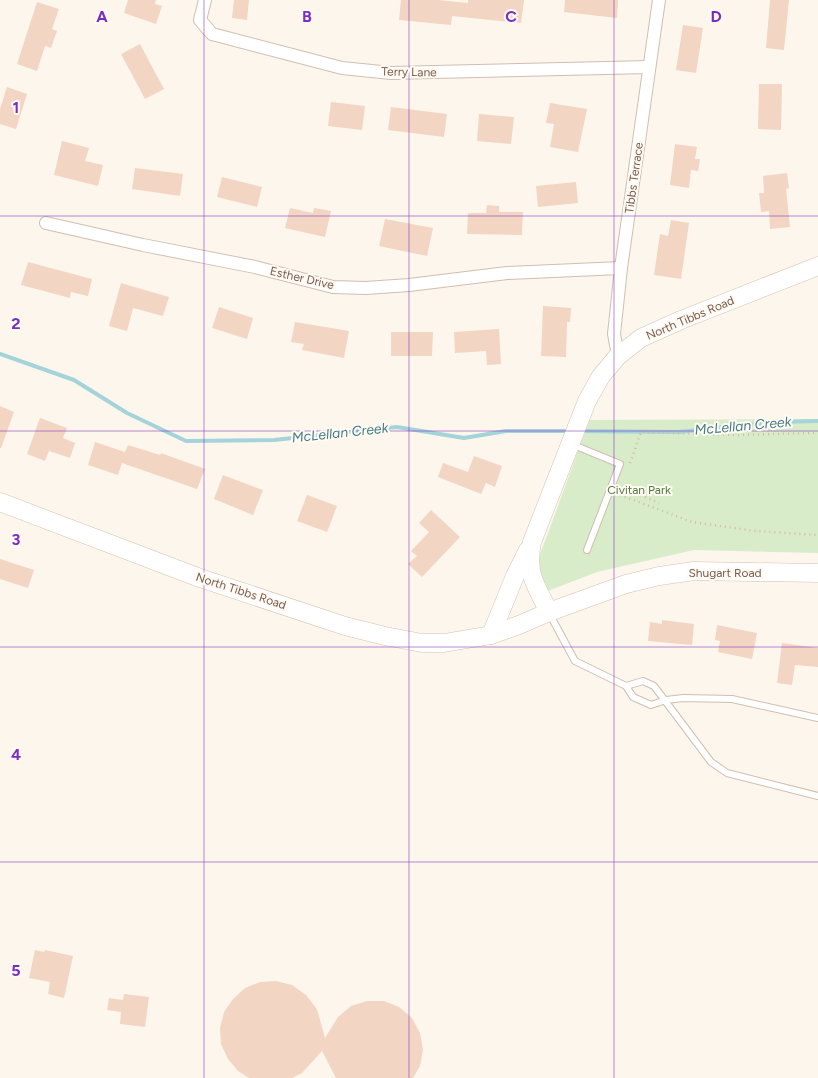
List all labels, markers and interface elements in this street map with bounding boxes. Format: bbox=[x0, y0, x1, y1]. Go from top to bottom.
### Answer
text: A bbox=[96, 7, 108, 26]
text: B bbox=[302, 7, 312, 26]
text: C bbox=[505, 7, 517, 26]
text: D bbox=[710, 7, 722, 26]
street label: Terry Lane bbox=[381, 65, 437, 79]
text: 1 bbox=[13, 98, 19, 117]
street label: Tibbs Terrace bbox=[622, 141, 646, 215]
street label: Esther Drive bbox=[269, 264, 336, 292]
street label: North Tibbs Road bbox=[644, 293, 736, 343]
text: 2 bbox=[11, 314, 21, 333]
water label: McLellan Creek bbox=[694, 413, 793, 439]
water label: McLellan Creek bbox=[291, 419, 390, 447]
park label: Civitan Park bbox=[607, 483, 671, 497]
text: 3 bbox=[12, 530, 21, 549]
street label: Shugart Road bbox=[688, 566, 762, 580]
street label: North Tibbs Road bbox=[194, 570, 288, 612]
text: 4 bbox=[11, 745, 21, 764]
text: 5 bbox=[11, 961, 21, 980]

